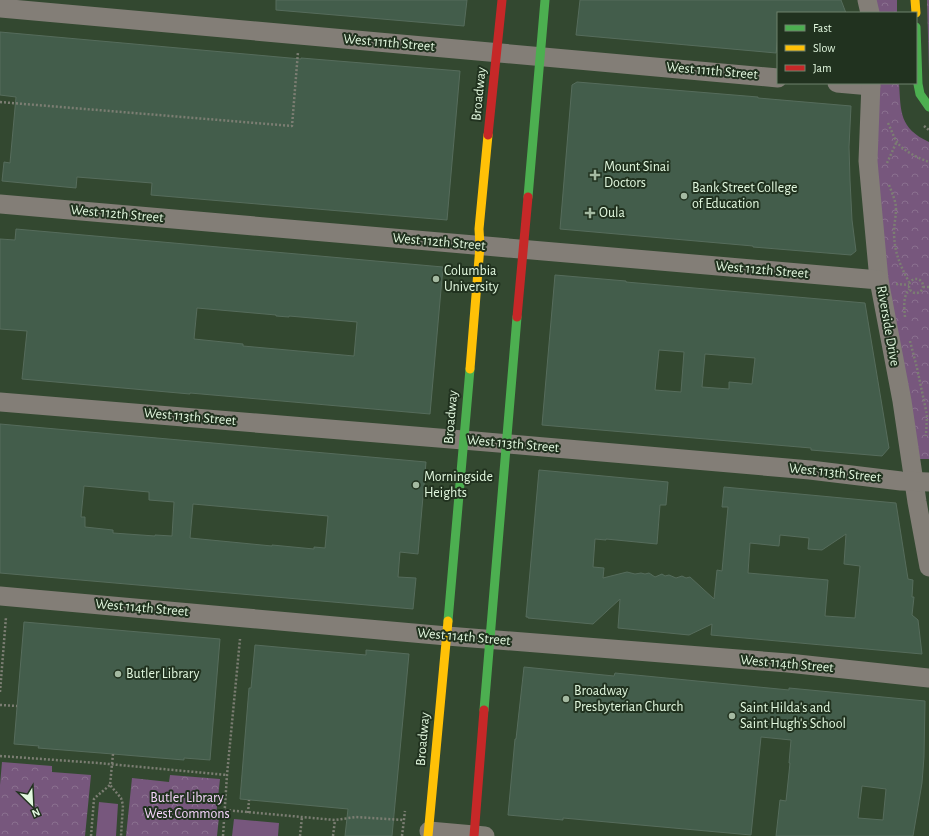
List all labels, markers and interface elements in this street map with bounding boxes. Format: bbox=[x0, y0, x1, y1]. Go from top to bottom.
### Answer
legend bbox=[777, 12, 917, 84]
text: Fast bbox=[813, 22, 832, 34]
street label: West 111th Street bbox=[343, 32, 436, 54]
text: Slow bbox=[813, 42, 835, 54]
street label: West 111th Street bbox=[666, 60, 759, 82]
text: Jam bbox=[813, 62, 832, 74]
street label: Broadway bbox=[469, 66, 489, 122]
place label: Mount Sinai Doctors bbox=[604, 160, 670, 190]
marker: Mount Sinai Doctors bbox=[589, 169, 601, 181]
place label: Bank Street College of Education bbox=[692, 181, 797, 211]
marker: Bank Street College of Education bbox=[679, 191, 689, 201]
street label: West 112th Street bbox=[70, 203, 165, 225]
place label: Oula bbox=[599, 206, 625, 220]
marker: Oula bbox=[584, 207, 596, 219]
street label: West 112th Street bbox=[392, 231, 487, 253]
street label: West 112th Street bbox=[715, 259, 810, 281]
place label: Columbia University bbox=[444, 264, 499, 294]
marker: Columbia University bbox=[431, 274, 441, 284]
street label: Riverside Drive bbox=[874, 285, 902, 367]
street label: Broadway bbox=[442, 390, 460, 444]
street label: West 113th Street bbox=[143, 406, 237, 428]
street label: West 113th Street bbox=[466, 433, 560, 455]
street label: West 113th Street bbox=[788, 461, 882, 485]
place label: Morningside Heights bbox=[424, 470, 493, 500]
marker: Morningside Heights bbox=[411, 480, 421, 490]
street label: West 114th Street bbox=[95, 597, 190, 619]
street label: West 114th Street bbox=[417, 626, 512, 648]
street label: West 114th Street bbox=[740, 653, 835, 675]
place label: Butler Library bbox=[126, 667, 200, 681]
marker: Butler Library bbox=[113, 669, 123, 679]
place label: Broadway Presbyterian Church bbox=[574, 684, 683, 714]
marker: Broadway Presbyterian Church bbox=[561, 694, 571, 704]
place label: Saint Hilda's and Saint Hugh's School bbox=[740, 701, 846, 731]
marker: Saint Hilda's and Saint Hugh's School bbox=[727, 711, 737, 721]
street label: Broadway bbox=[414, 712, 432, 766]
north arrow bbox=[12, 784, 52, 824]
park label: Butler Library West Commons bbox=[144, 791, 230, 821]
text: N bbox=[30, 806, 42, 819]

